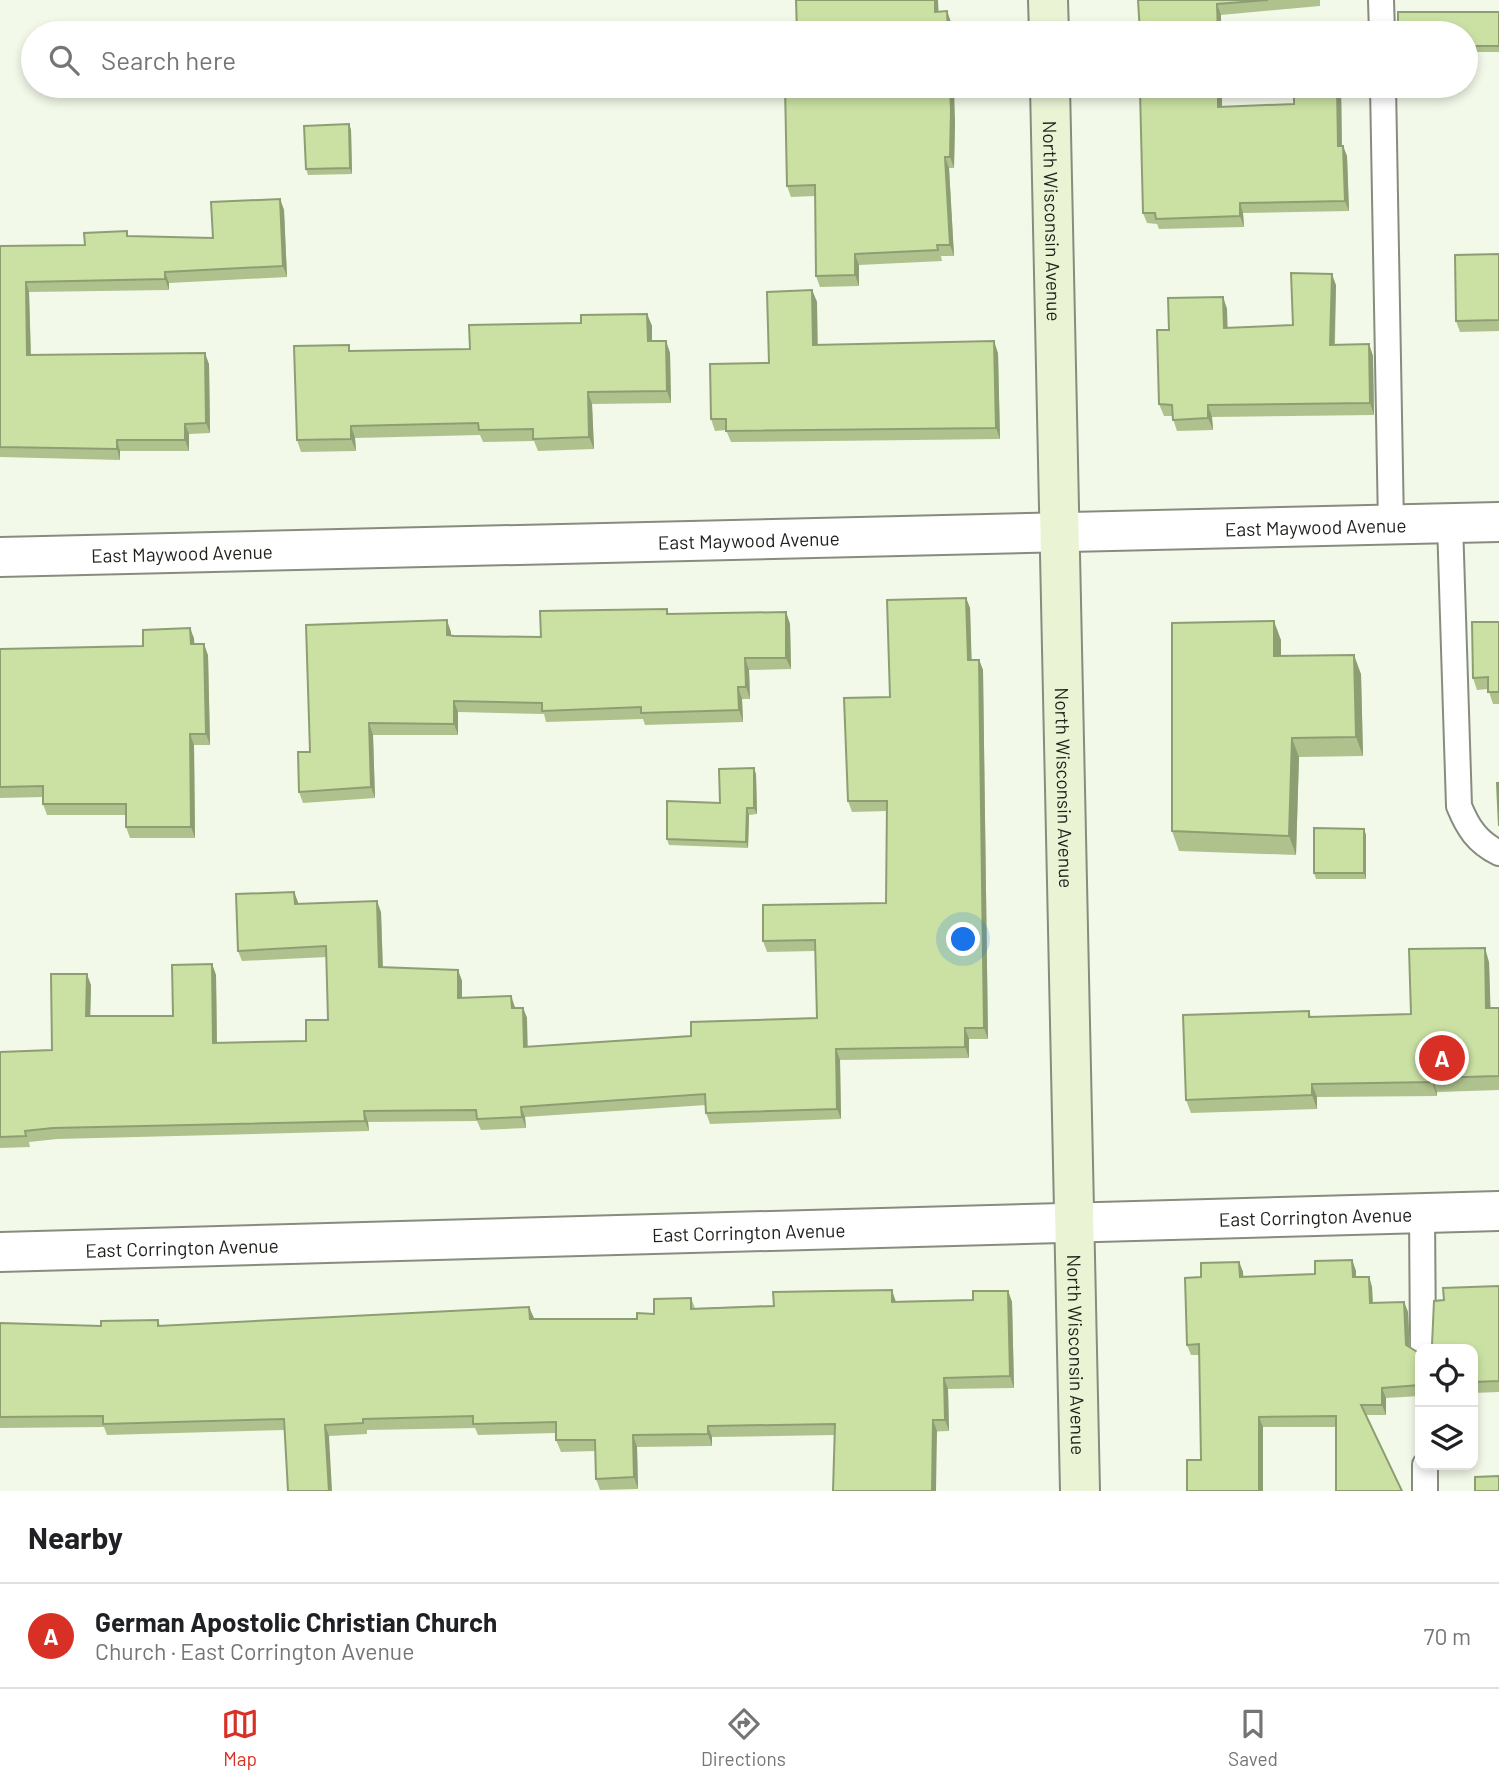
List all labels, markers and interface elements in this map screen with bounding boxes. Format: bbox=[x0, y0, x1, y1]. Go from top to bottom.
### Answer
search box bbox=[21, 21, 1478, 98]
icon: search bbox=[45, 41, 83, 79]
text: Search here bbox=[101, 44, 236, 75]
street label: North Wisconsin Avenue bbox=[1039, 120, 1067, 322]
street label: East Maywood Avenue bbox=[1225, 513, 1407, 540]
street label: East Maywood Avenue bbox=[658, 526, 840, 553]
street label: East Maywood Avenue bbox=[91, 539, 273, 566]
street label: North Wisconsin Avenue bbox=[1051, 687, 1079, 889]
your location bbox=[946, 922, 980, 956]
pin: A bbox=[1419, 1032, 1465, 1084]
street label: East Corrington Avenue bbox=[1218, 1202, 1413, 1230]
street label: East Corrington Avenue bbox=[652, 1217, 846, 1246]
street label: East Corrington Avenue bbox=[85, 1233, 279, 1261]
street label: North Wisconsin Avenue bbox=[1063, 1254, 1091, 1455]
map controls bbox=[1415, 1344, 1478, 1470]
button: locate bbox=[1415, 1344, 1478, 1407]
button: layers bbox=[1415, 1407, 1478, 1470]
text: Nearby bbox=[28, 1519, 123, 1555]
text: German Apostolic Christian Church bbox=[95, 1606, 497, 1637]
text: A bbox=[43, 1622, 59, 1650]
text: 70 m bbox=[1424, 1622, 1471, 1650]
text: Church · East Corrington Avenue bbox=[95, 1637, 414, 1665]
tab: Map bbox=[221, 1705, 259, 1770]
tab: Directions bbox=[701, 1705, 786, 1770]
tab: Saved bbox=[1228, 1705, 1278, 1770]

